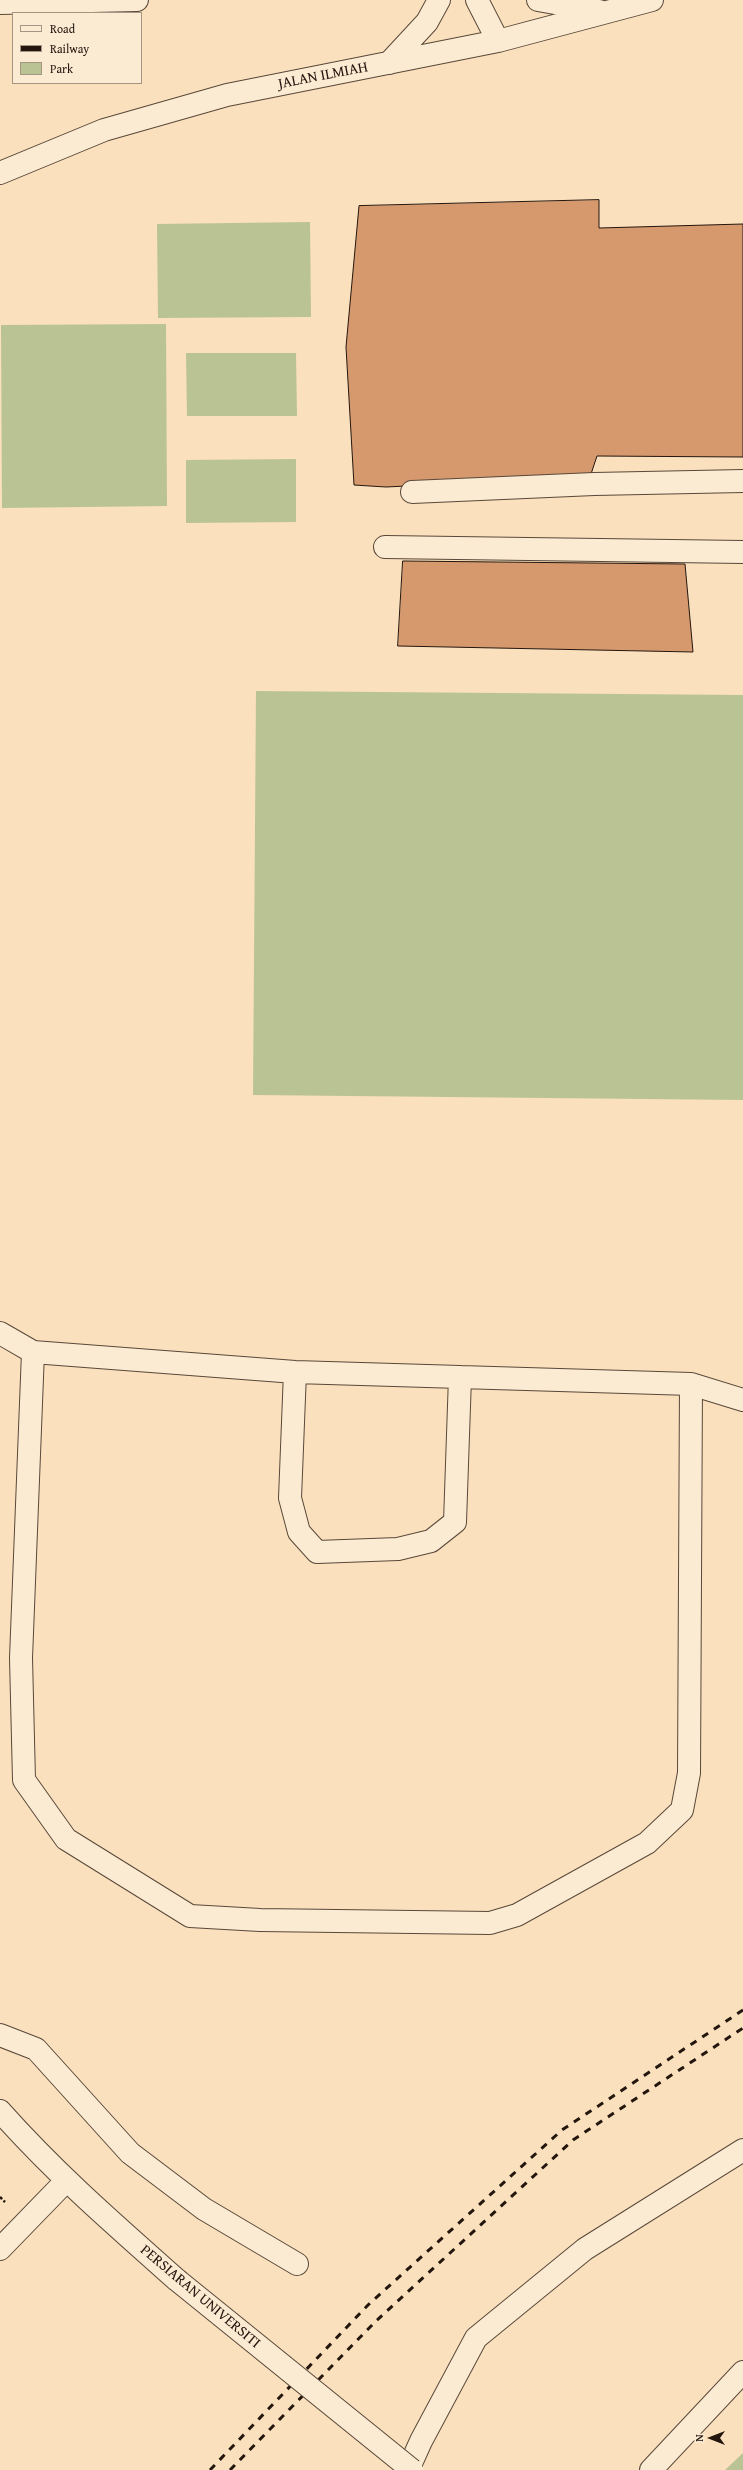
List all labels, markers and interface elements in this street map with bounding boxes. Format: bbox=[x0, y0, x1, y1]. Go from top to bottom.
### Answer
legend bbox=[12, 12, 142, 84]
text: Road bbox=[50, 20, 75, 37]
text: Railway bbox=[50, 40, 89, 57]
street label: JALAN ILMIAH bbox=[277, 58, 369, 94]
text: Park bbox=[50, 60, 73, 77]
street label: PERSIARAN UNIVERSITI bbox=[136, 2241, 264, 2353]
north arrow bbox=[691, 2418, 731, 2458]
text: N bbox=[691, 2434, 707, 2442]

